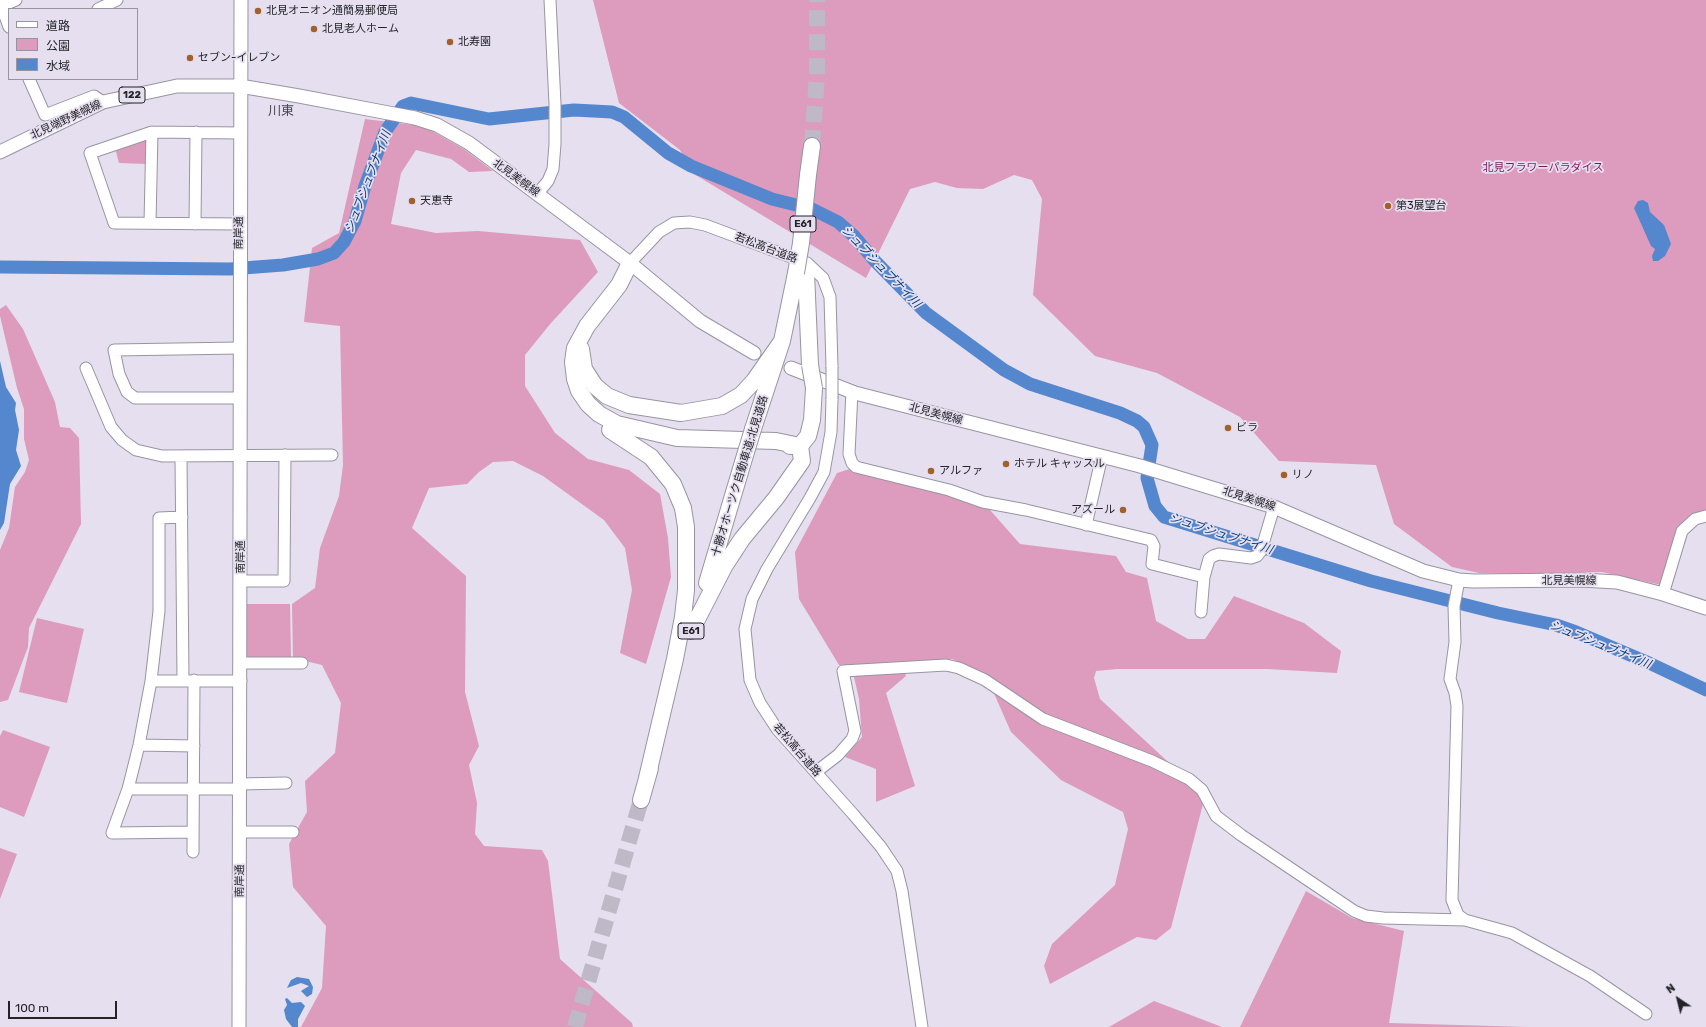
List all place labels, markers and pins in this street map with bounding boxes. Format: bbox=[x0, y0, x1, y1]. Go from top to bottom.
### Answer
place label: 北見オニオン通簡易郵便局 bbox=[266, 4, 398, 18]
marker: 北見オニオン通簡易郵便局 bbox=[253, 6, 263, 16]
place label: 北見老人ホーム bbox=[322, 22, 399, 36]
marker: 北見老人ホーム bbox=[309, 24, 319, 34]
place label: 北寿園 bbox=[458, 35, 491, 49]
marker: 北寿園 bbox=[445, 37, 455, 47]
place label: セブン-イレブン bbox=[198, 51, 280, 65]
marker: セブン-イレブン bbox=[185, 53, 195, 63]
place label: 天恵寺 bbox=[420, 194, 453, 208]
marker: 天恵寺 bbox=[407, 196, 417, 206]
place label: 第3展望台 bbox=[1396, 199, 1447, 213]
marker: 第3展望台 bbox=[1383, 201, 1393, 211]
place label: ビラ bbox=[1236, 421, 1258, 435]
marker: ビラ bbox=[1223, 423, 1233, 433]
place label: ホテル キャッスル bbox=[1014, 457, 1105, 471]
marker: ホテル キャッスル bbox=[1001, 459, 1011, 469]
place label: アルファ bbox=[939, 464, 983, 478]
marker: アルファ bbox=[926, 466, 936, 476]
place label: リノ bbox=[1292, 468, 1314, 482]
marker: リノ bbox=[1279, 470, 1289, 480]
place label: アズール bbox=[1071, 503, 1115, 517]
marker: アズール bbox=[1118, 505, 1128, 515]

